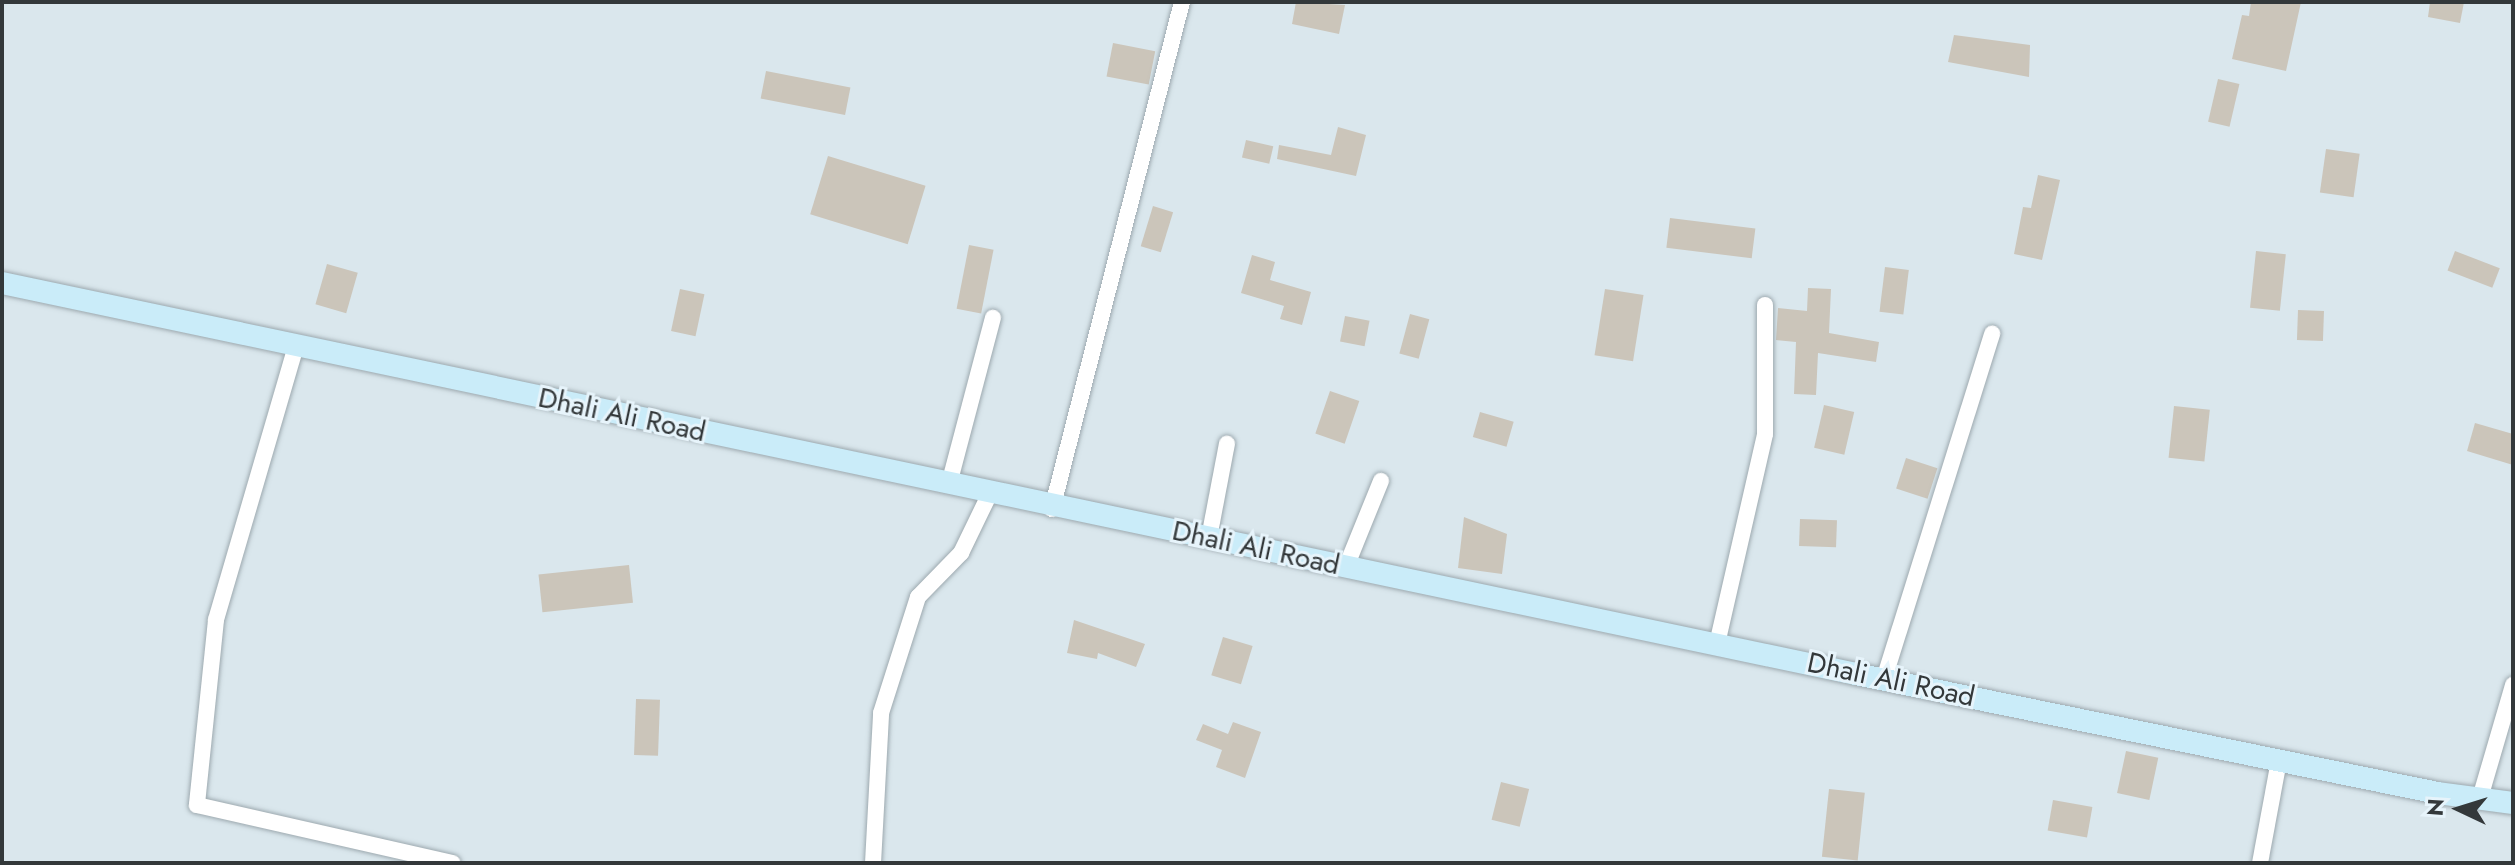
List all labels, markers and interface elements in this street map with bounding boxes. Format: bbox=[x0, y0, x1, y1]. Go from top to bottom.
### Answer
street label: Dhali Ali Road bbox=[535, 381, 709, 449]
street label: Dhali Ali Road bbox=[1169, 514, 1343, 582]
street label: Dhali Ali Road bbox=[1804, 646, 1978, 714]
north arrow bbox=[2419, 769, 2499, 849]
text: N bbox=[2418, 797, 2452, 817]

